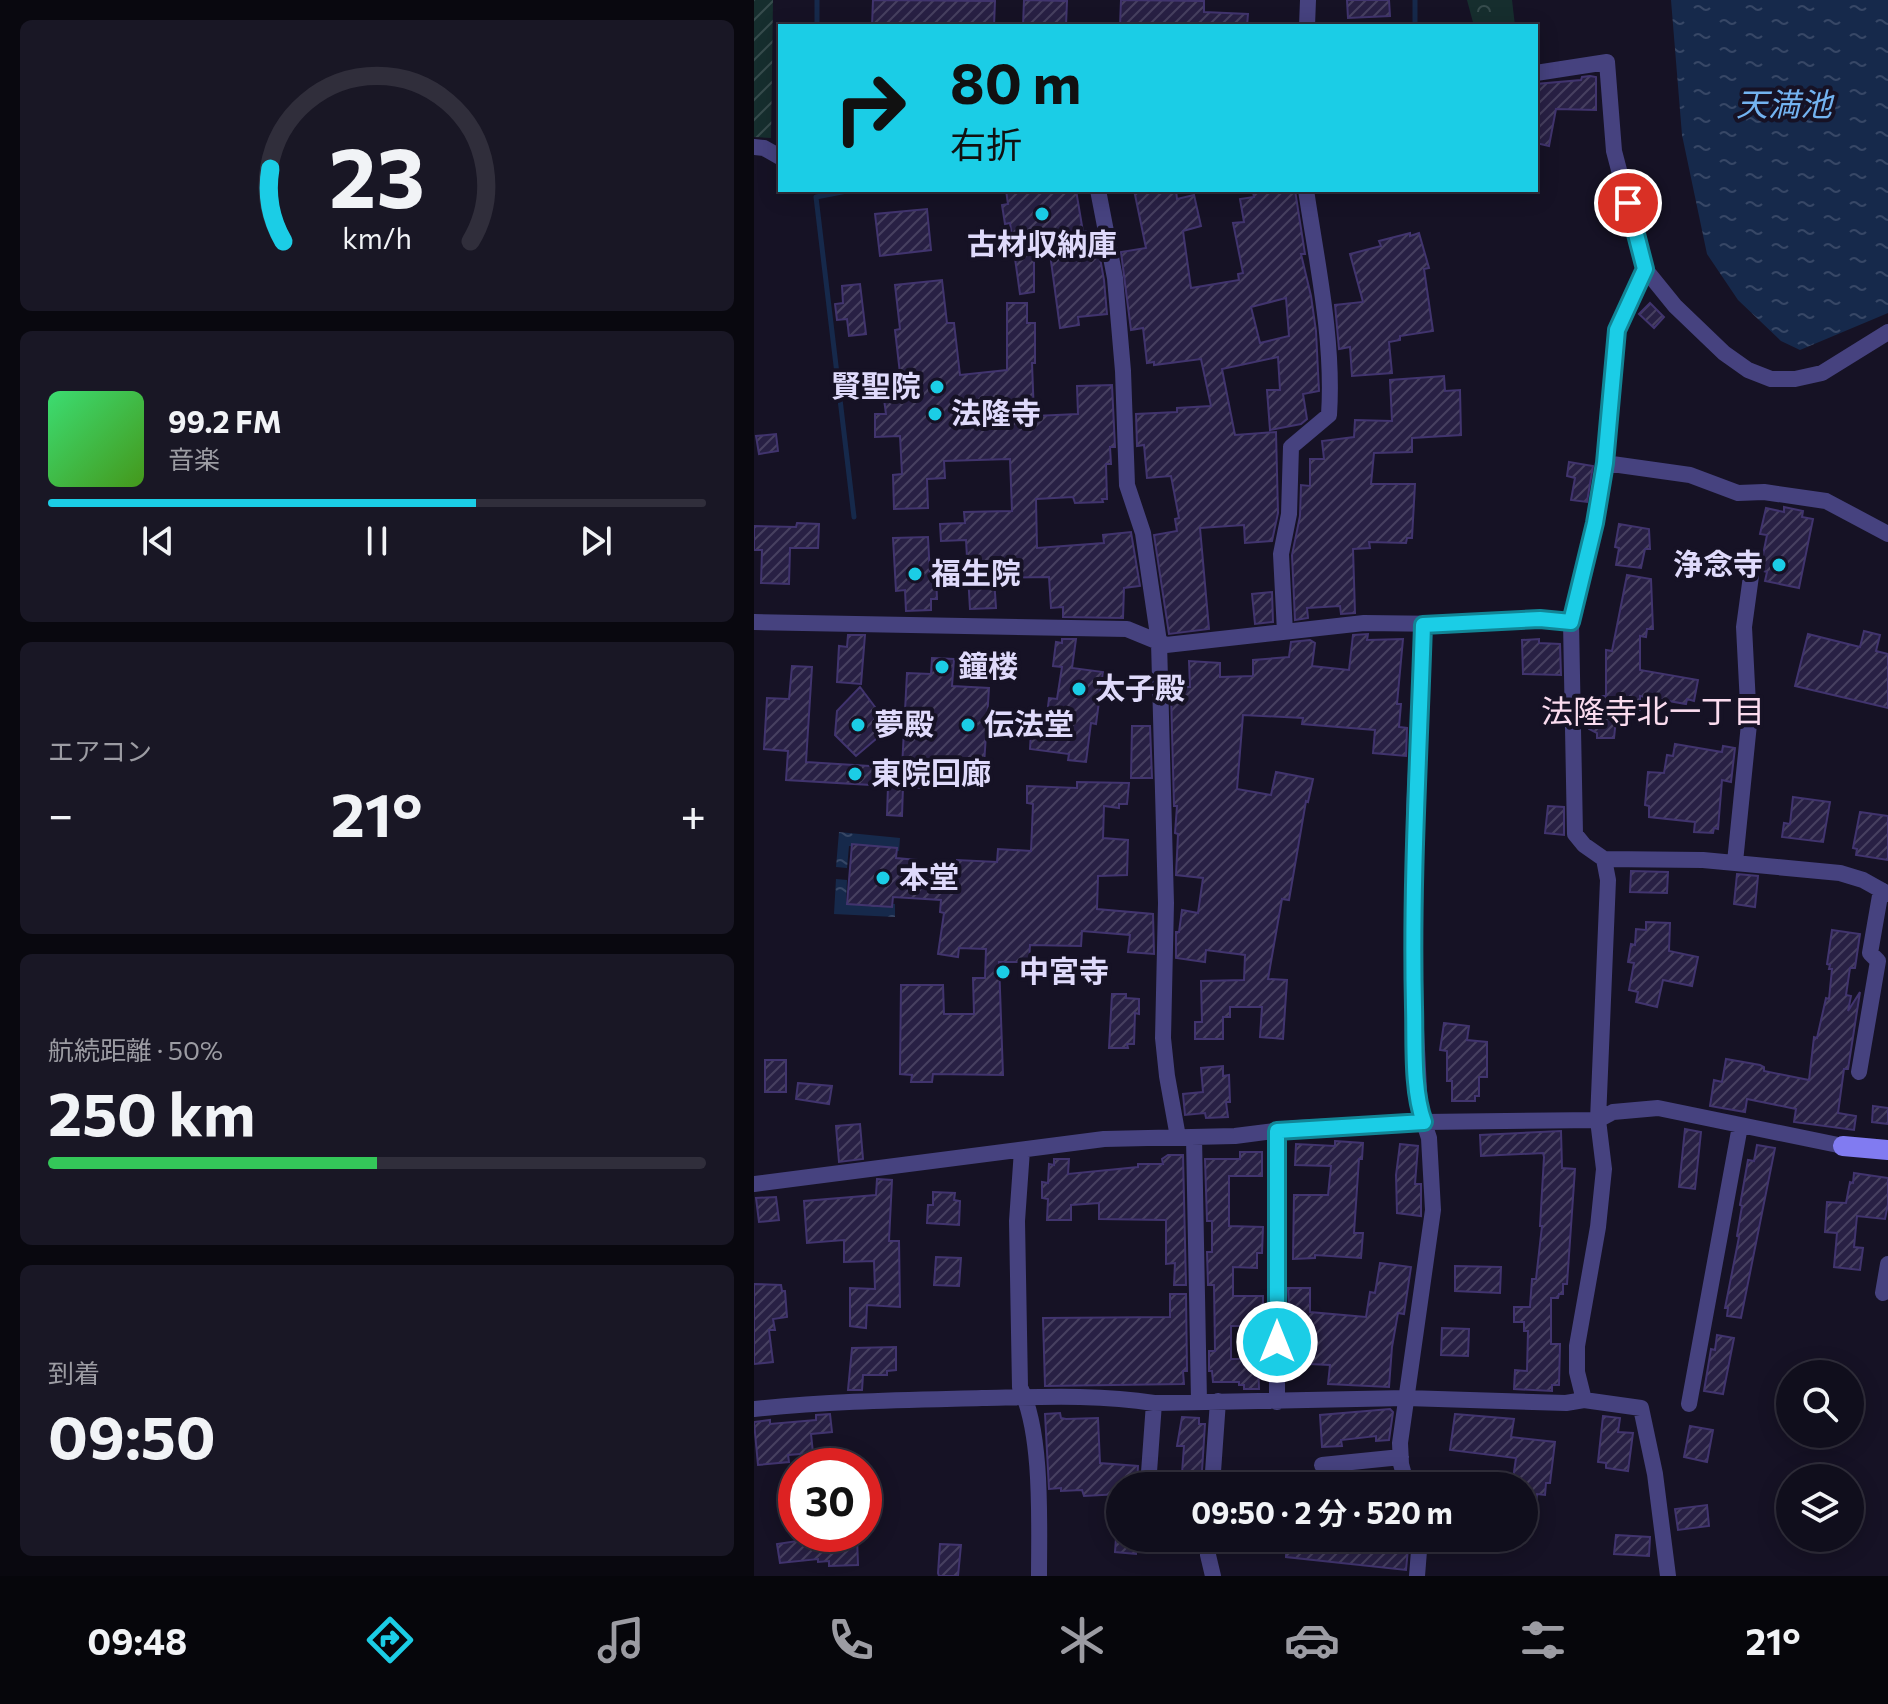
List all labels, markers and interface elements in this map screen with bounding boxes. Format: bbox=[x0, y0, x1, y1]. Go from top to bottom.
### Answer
text: 80 m bbox=[950, 47, 1081, 116]
icon: right bbox=[818, 56, 922, 160]
water label: 天満池 bbox=[1736, 83, 1835, 123]
text: 右折 bbox=[950, 121, 1022, 165]
text: 23 bbox=[329, 122, 425, 224]
pin bbox=[1594, 169, 1662, 237]
icon: arrive bbox=[1606, 181, 1650, 225]
marker: 古材収納庫 bbox=[1033, 205, 1051, 223]
text: km/h bbox=[342, 220, 412, 255]
place label: 古材収納庫 bbox=[967, 224, 1117, 261]
place label: 賢聖院 bbox=[831, 366, 921, 403]
marker: 賢聖院 bbox=[928, 378, 946, 396]
place label: 法隆寺 bbox=[951, 393, 1041, 430]
text: 99.2 FM bbox=[168, 402, 282, 439]
marker: 法隆寺 bbox=[926, 405, 944, 423]
text: 音楽 bbox=[168, 443, 220, 474]
icon: previous bbox=[136, 519, 180, 563]
icon: pause bbox=[355, 519, 399, 563]
icon: next bbox=[574, 519, 618, 563]
place label: 浄念寺 bbox=[1673, 544, 1763, 581]
place label: 福生院 bbox=[931, 553, 1021, 590]
marker: 浄念寺 bbox=[1770, 556, 1788, 574]
marker: 福生院 bbox=[906, 565, 924, 583]
place label: 鐘楼 bbox=[958, 646, 1018, 683]
marker: 鐘楼 bbox=[933, 658, 951, 676]
place label: 太子殿 bbox=[1095, 668, 1185, 705]
marker: 太子殿 bbox=[1070, 680, 1088, 698]
district label: 法隆寺北一丁目 bbox=[1541, 690, 1765, 730]
place label: 夢殿 bbox=[874, 704, 934, 741]
place label: 伝法堂 bbox=[984, 704, 1074, 741]
marker: 夢殿 bbox=[849, 716, 867, 734]
marker: 伝法堂 bbox=[959, 716, 977, 734]
text: エアコン bbox=[48, 735, 152, 766]
place label: 東院回廊 bbox=[871, 753, 991, 790]
marker: 東院回廊 bbox=[846, 765, 864, 783]
text: 21° bbox=[331, 776, 423, 849]
text: − bbox=[48, 786, 73, 840]
text: + bbox=[680, 786, 706, 840]
place label: 本堂 bbox=[899, 857, 959, 894]
marker: 本堂 bbox=[874, 869, 892, 887]
place label: 中宮寺 bbox=[1019, 951, 1109, 988]
marker: 中宮寺 bbox=[994, 963, 1012, 981]
text: 航続距離 · 50% bbox=[48, 1034, 223, 1065]
text: 250 km bbox=[48, 1075, 255, 1148]
position arrow bbox=[1235, 1300, 1319, 1384]
text: 到着 bbox=[48, 1357, 100, 1388]
map controls bbox=[1776, 1360, 1864, 1552]
button: search bbox=[1776, 1360, 1864, 1448]
text: 09:50 bbox=[48, 1398, 216, 1471]
speed limit sign: 30 bbox=[778, 1448, 882, 1552]
button: layers bbox=[1776, 1464, 1864, 1552]
text: 09:50 · 2 分 · 520 m bbox=[1191, 1493, 1453, 1530]
icon: directions bbox=[362, 1612, 418, 1668]
icon: music bbox=[593, 1612, 649, 1668]
icon: phone bbox=[823, 1612, 879, 1668]
icon: climate bbox=[1054, 1612, 1110, 1668]
icon: car bbox=[1284, 1612, 1340, 1668]
icon: filters bbox=[1515, 1612, 1571, 1668]
text: 09:48 bbox=[87, 1618, 187, 1662]
text: 21° bbox=[1745, 1618, 1801, 1662]

